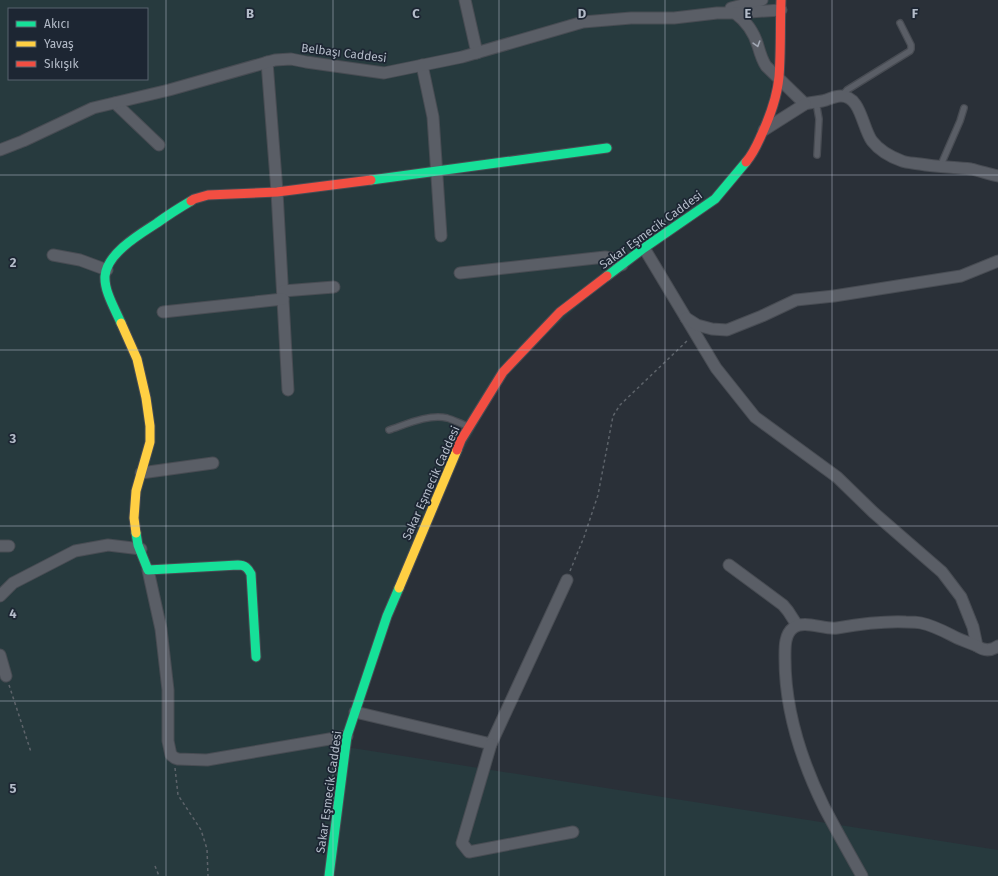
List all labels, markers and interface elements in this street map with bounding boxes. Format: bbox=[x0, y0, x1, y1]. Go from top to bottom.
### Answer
text: B bbox=[246, 6, 254, 21]
text: C bbox=[412, 6, 420, 21]
text: D bbox=[578, 6, 587, 21]
text: E bbox=[745, 6, 752, 21]
text: F bbox=[912, 6, 919, 21]
legend bbox=[8, 8, 148, 80]
text: Akıcı bbox=[44, 17, 70, 31]
text: Yavaş bbox=[44, 37, 74, 51]
one-way arrow bbox=[752, 40, 761, 47]
street label: Belbaşı Caddesi bbox=[300, 41, 388, 65]
text: Sıkışık bbox=[44, 57, 79, 71]
street label: Sakar Eşmecik Caddesi bbox=[597, 188, 705, 272]
text: 2 bbox=[10, 255, 17, 270]
street label: Sakar Eşmecik Caddesi bbox=[399, 424, 463, 542]
text: 3 bbox=[9, 431, 17, 446]
text: 4 bbox=[9, 606, 17, 621]
street label: Sakar Eşmecik Caddesi bbox=[313, 730, 345, 854]
text: 5 bbox=[10, 781, 17, 796]

